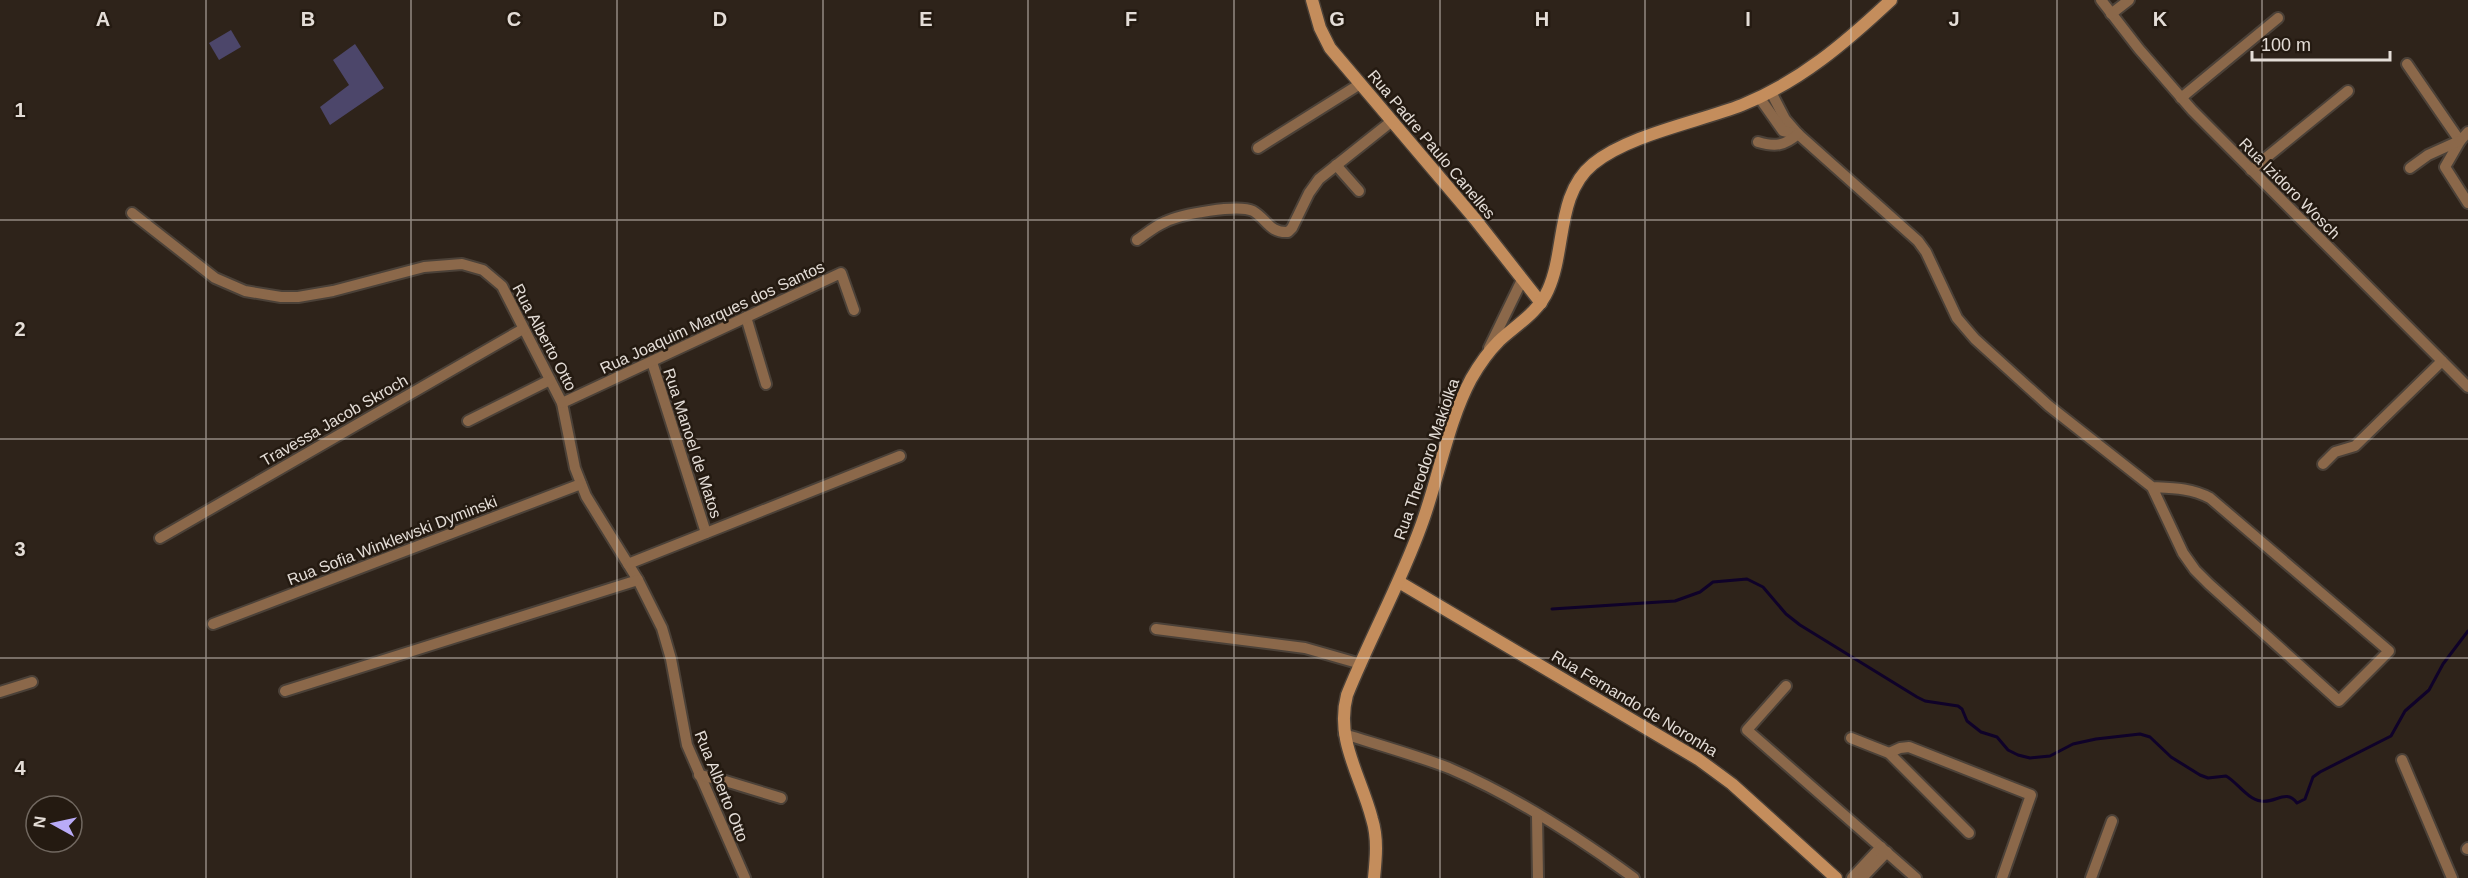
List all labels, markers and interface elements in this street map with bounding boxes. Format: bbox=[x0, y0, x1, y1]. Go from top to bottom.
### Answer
text: A bbox=[96, 8, 110, 30]
text: B bbox=[301, 8, 315, 30]
text: C bbox=[507, 8, 521, 30]
text: D bbox=[713, 8, 727, 30]
text: E bbox=[919, 8, 933, 30]
text: F bbox=[1125, 8, 1137, 30]
text: G bbox=[1329, 8, 1345, 30]
text: H bbox=[1535, 8, 1549, 30]
text: I bbox=[1745, 8, 1751, 30]
text: J bbox=[1948, 8, 1960, 30]
text: K bbox=[2153, 8, 2168, 30]
scale bar bbox=[2252, 24, 2390, 62]
text: 100 m bbox=[2261, 35, 2311, 55]
street label: Rua Padre Paulo Canelles bbox=[1365, 67, 1499, 222]
text: 1 bbox=[14, 99, 26, 121]
street label: Rua Izidoro Wosch bbox=[2236, 135, 2343, 242]
street label: Rua Joaquim Marques dos Santos bbox=[597, 258, 827, 377]
street label: Rua Alberto Otto bbox=[509, 281, 580, 394]
text: 2 bbox=[14, 318, 26, 340]
street label: Rua Manoel de Matos bbox=[660, 366, 725, 520]
street label: Travessa Jacob Skroch bbox=[258, 371, 411, 469]
street label: Rua Theodoro Makiolka bbox=[1391, 376, 1462, 542]
street label: Rua Sofia Winklewski Dyminski bbox=[285, 493, 499, 588]
text: 3 bbox=[14, 538, 26, 560]
street label: Rua Fernando de Noronha bbox=[1549, 647, 1721, 760]
street label: Rua Alberto Otto bbox=[691, 728, 752, 844]
text: 4 bbox=[14, 757, 26, 779]
north arrow bbox=[24, 794, 84, 854]
text: N bbox=[30, 815, 49, 829]

